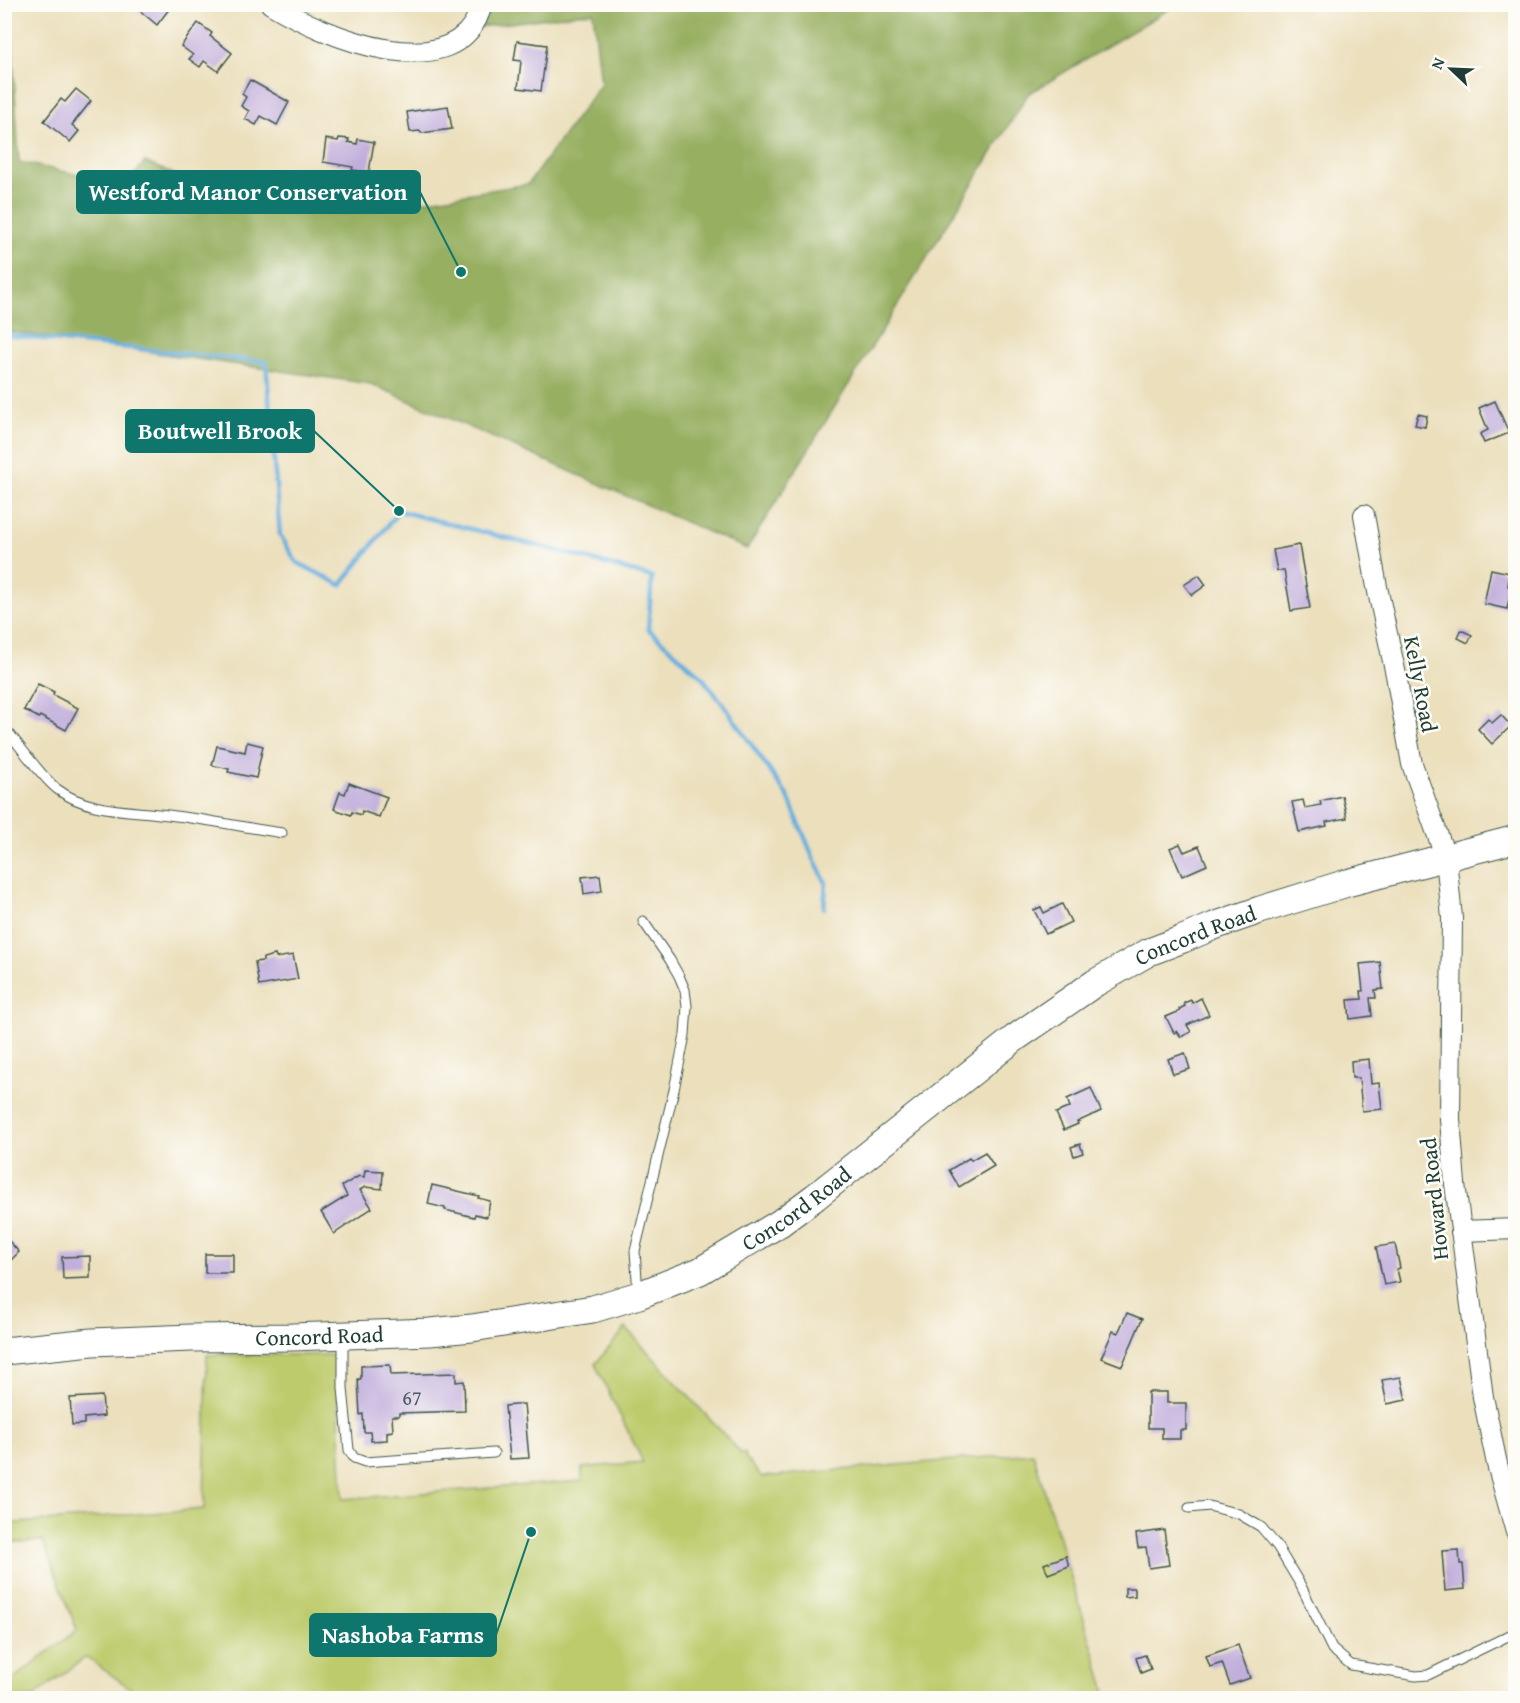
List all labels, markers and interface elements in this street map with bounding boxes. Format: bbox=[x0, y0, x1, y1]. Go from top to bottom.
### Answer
north arrow bbox=[1421, 39, 1481, 99]
text: N bbox=[1424, 53, 1450, 73]
callout: Westford Manor Conservation bbox=[77, 171, 420, 213]
text: Westford Manor Conservation bbox=[88, 174, 408, 209]
callout: Boutwell Brook bbox=[126, 410, 314, 452]
text: Boutwell Brook bbox=[138, 413, 302, 448]
street label: Kelly Road bbox=[1396, 633, 1446, 735]
street label: Concord Road bbox=[1128, 897, 1260, 973]
street label: Howard Road bbox=[1412, 1136, 1456, 1262]
street label: Concord Road bbox=[736, 1158, 858, 1258]
street label: Concord Road bbox=[255, 1318, 384, 1353]
house number: 67 bbox=[402, 1383, 422, 1412]
callout: Nashoba Farms bbox=[310, 1614, 496, 1656]
text: Nashoba Farms bbox=[322, 1617, 484, 1652]

